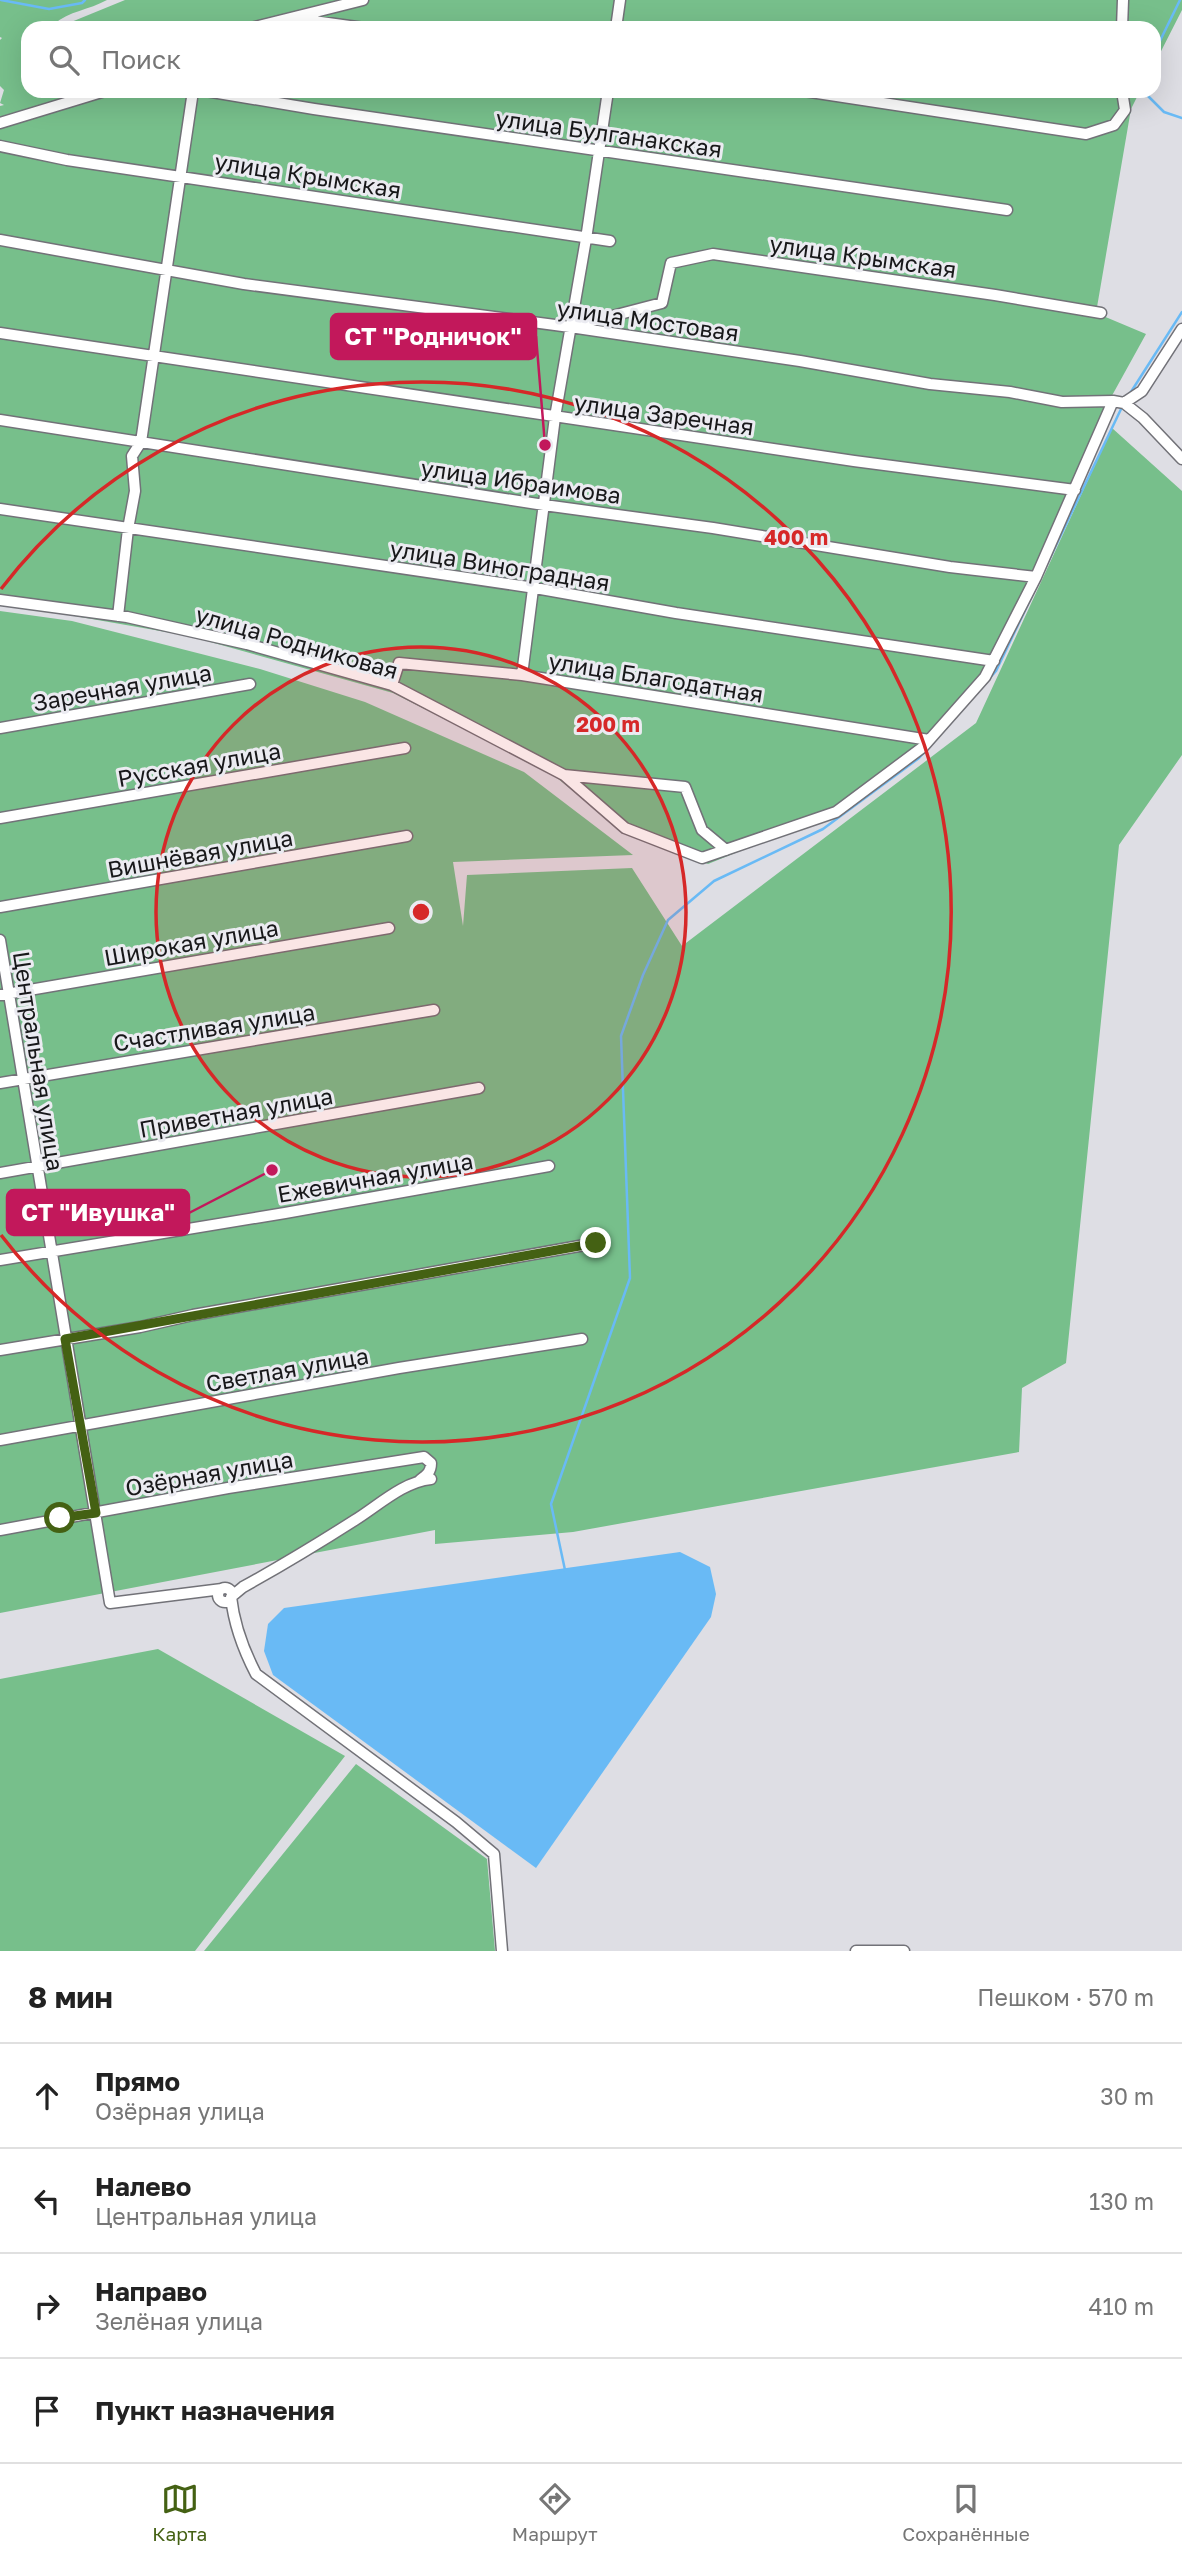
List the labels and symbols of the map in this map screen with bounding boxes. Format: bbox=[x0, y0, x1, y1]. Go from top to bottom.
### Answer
street label: улица Булганакская bbox=[494, 103, 724, 163]
street label: улица Крымская bbox=[213, 146, 403, 204]
street label: улица Крымская bbox=[768, 229, 958, 283]
street label: улица Мостовая bbox=[555, 293, 741, 347]
callout: СТ "Родничок" bbox=[331, 314, 536, 359]
text: СТ "Родничок" bbox=[344, 321, 522, 350]
street label: улица Заречная bbox=[572, 388, 756, 440]
street label: улица Ибраимова bbox=[419, 453, 623, 509]
text: 400 m bbox=[764, 524, 828, 550]
street label: улица Виноградная bbox=[388, 534, 612, 596]
street label: улица Родниковая bbox=[193, 600, 401, 684]
street label: улица Благодатная bbox=[547, 646, 765, 708]
street label: Заречная улица bbox=[30, 657, 214, 717]
text: 200 m bbox=[576, 711, 640, 737]
street label: Русская улица bbox=[115, 736, 283, 792]
street label: Вишнёвая улица bbox=[105, 823, 295, 883]
centre of rings bbox=[409, 900, 433, 924]
street label: Широкая улица bbox=[102, 913, 280, 971]
street label: Центральная улица bbox=[8, 949, 70, 1173]
street label: Счастливая улица bbox=[111, 997, 317, 1057]
street label: Приветная улица bbox=[137, 1081, 335, 1143]
street label: Ежевичная улица bbox=[275, 1146, 475, 1208]
callout: СТ "Ивушка" bbox=[7, 1190, 189, 1235]
text: СТ "Ивушка" bbox=[21, 1197, 175, 1226]
route end bbox=[580, 1227, 611, 1258]
street label: Светлая улица bbox=[203, 1341, 371, 1397]
street label: Озёрная улица bbox=[123, 1444, 295, 1502]
route start bbox=[44, 1502, 75, 1533]

